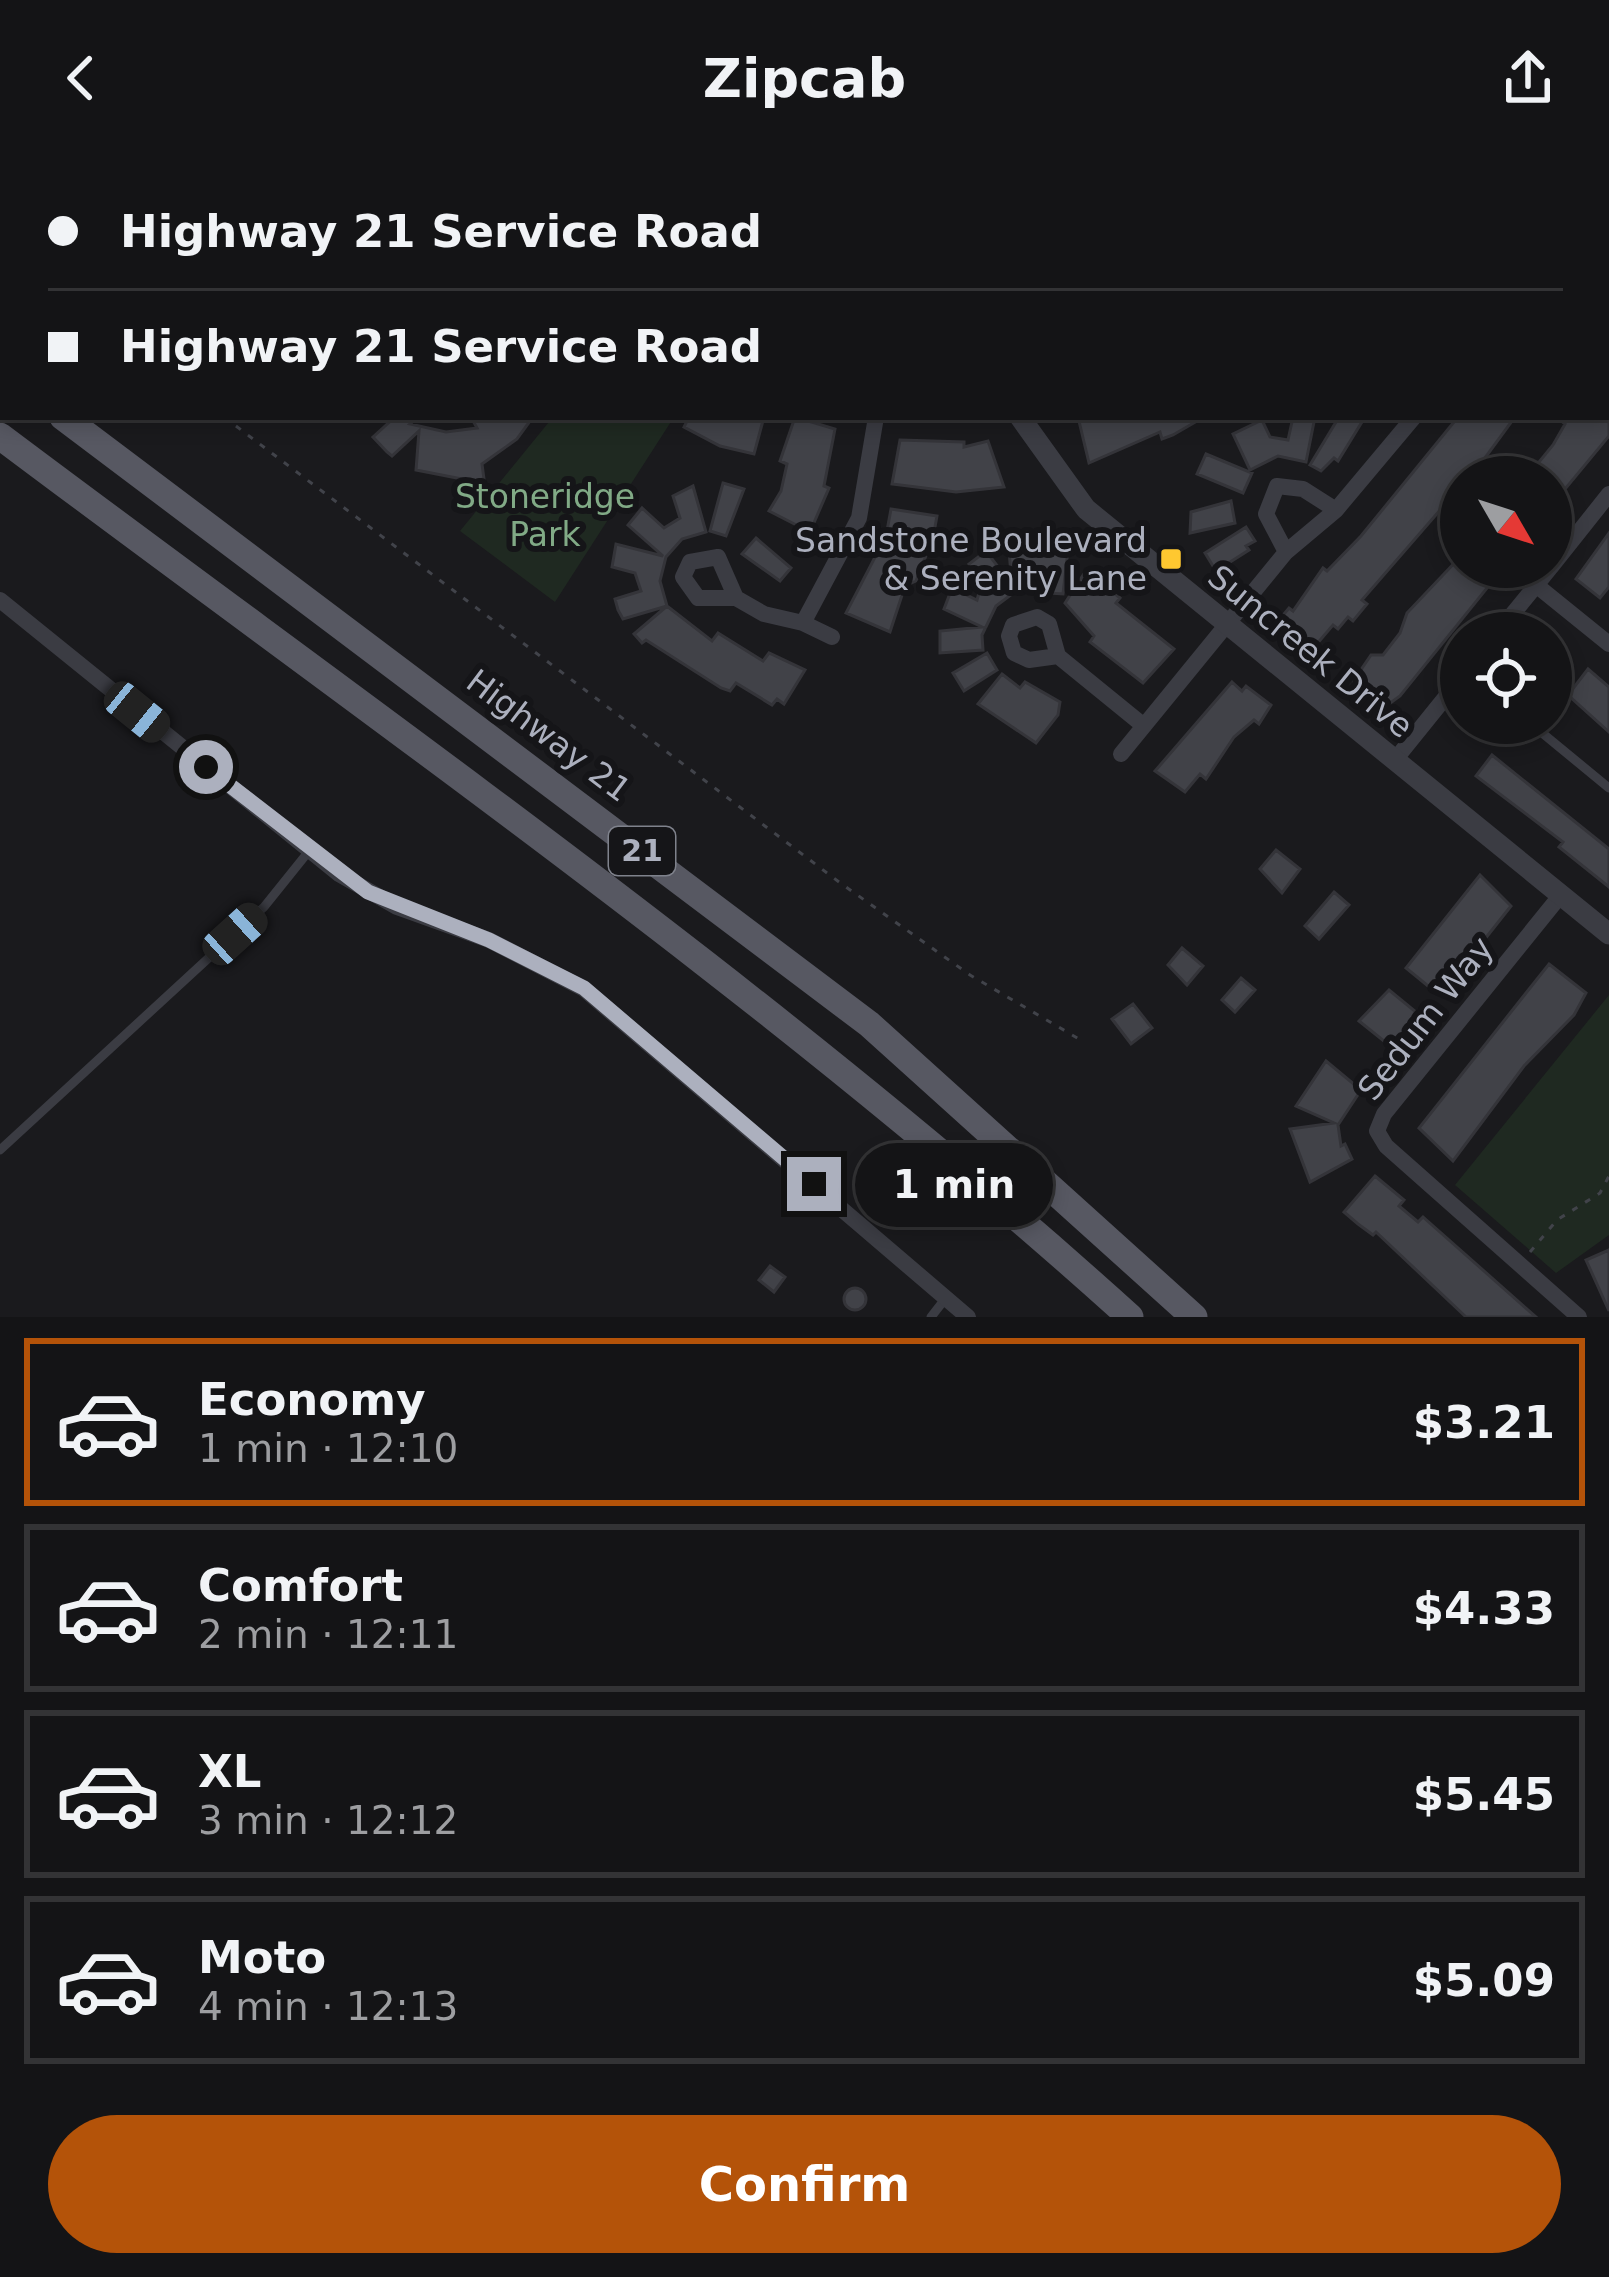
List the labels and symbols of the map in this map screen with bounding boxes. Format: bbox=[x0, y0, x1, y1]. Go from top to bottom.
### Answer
north arrow bbox=[1440, 456, 1572, 588]
park label: Stoneridge Park bbox=[455, 477, 635, 554]
place label: Sandstone Boulevard & Serenity Lane bbox=[795, 521, 1147, 598]
marker: Sandstone Boulevard & Serenity Lane bbox=[1158, 546, 1184, 572]
street label: Suncreek Drive bbox=[1201, 557, 1421, 746]
street label: Highway 21 bbox=[459, 661, 638, 810]
car bbox=[98, 675, 176, 749]
route start bbox=[179, 740, 233, 794]
road number: 21 bbox=[609, 827, 675, 875]
car bbox=[196, 897, 274, 971]
street label: Sedum Way bbox=[1350, 929, 1501, 1108]
callout: 1 min bbox=[856, 1142, 1054, 1226]
route end bbox=[787, 1157, 841, 1211]

